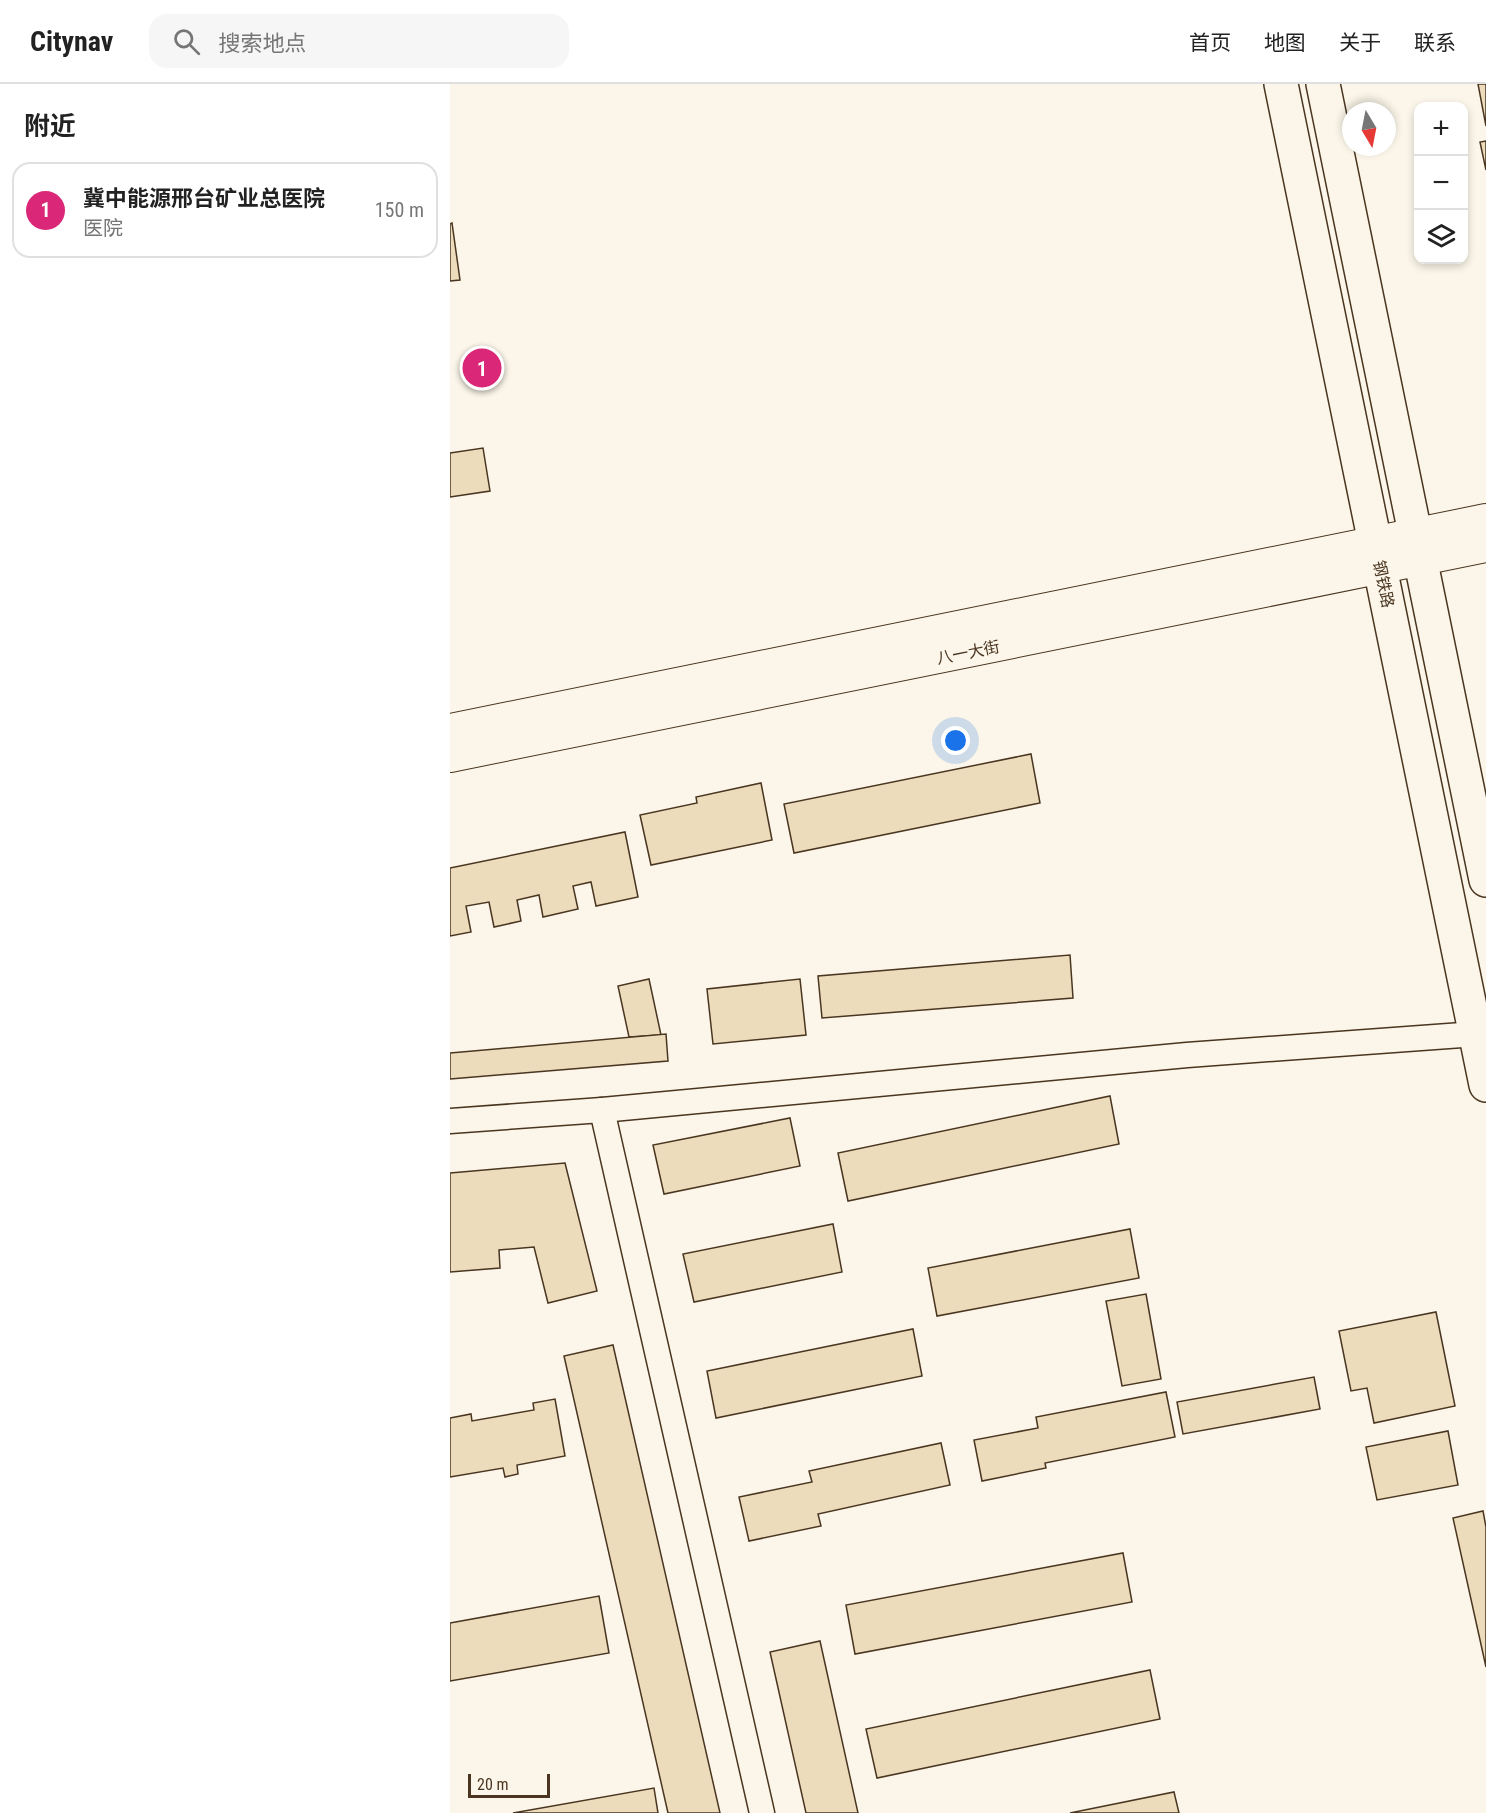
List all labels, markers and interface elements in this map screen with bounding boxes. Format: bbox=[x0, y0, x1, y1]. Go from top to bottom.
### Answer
search box bbox=[149, 14, 569, 68]
text: Citynav bbox=[30, 25, 113, 58]
icon: search bbox=[170, 25, 203, 58]
text: 搜索地点 bbox=[218, 31, 306, 56]
text: 首页 bbox=[1189, 31, 1231, 55]
text: 地图 bbox=[1264, 31, 1306, 55]
text: 关于 bbox=[1339, 31, 1381, 55]
text: 联系 bbox=[1414, 31, 1456, 55]
north arrow bbox=[1342, 102, 1396, 156]
map controls bbox=[1414, 102, 1468, 264]
button: + bbox=[1414, 102, 1468, 156]
text: 附近 bbox=[24, 111, 76, 141]
button: − bbox=[1414, 156, 1468, 210]
text: 冀中能源邢台矿业总医院 bbox=[83, 186, 325, 211]
text: 1 bbox=[40, 198, 51, 222]
text: 150 m bbox=[375, 198, 424, 222]
button: layers bbox=[1414, 210, 1468, 264]
text: 医院 bbox=[83, 216, 123, 240]
pin: 1 bbox=[462, 346, 501, 390]
street label: 钢铁路 bbox=[1369, 559, 1398, 610]
street label: 八一大街 bbox=[935, 637, 1001, 668]
your location bbox=[941, 726, 970, 755]
scale bar bbox=[468, 1771, 550, 1798]
text: 20 m bbox=[477, 1775, 509, 1794]

